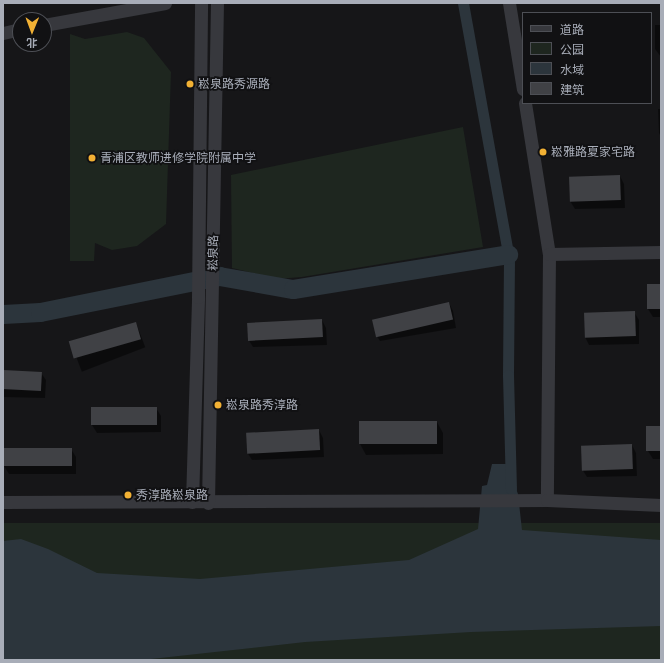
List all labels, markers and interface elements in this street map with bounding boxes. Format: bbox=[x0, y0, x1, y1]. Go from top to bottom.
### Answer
north arrow bbox=[12, 12, 52, 52]
legend bbox=[522, 12, 652, 104]
text: 道路 bbox=[560, 22, 584, 37]
text: 北 bbox=[26, 36, 37, 50]
text: 公园 bbox=[560, 42, 584, 57]
text: 水域 bbox=[560, 62, 584, 77]
place label: 崧泉路秀源路 bbox=[198, 77, 270, 91]
marker: 崧泉路秀源路 bbox=[185, 79, 195, 89]
text: 建筑 bbox=[560, 82, 584, 97]
place label: 崧雅路夏家宅路 bbox=[551, 145, 635, 159]
marker: 崧雅路夏家宅路 bbox=[538, 147, 548, 157]
place label: 青浦区教师进修学院附属中学 bbox=[100, 151, 256, 165]
marker: 青浦区教师进修学院附属中学 bbox=[87, 153, 97, 163]
street label: 崧泉路 bbox=[205, 235, 221, 271]
place label: 崧泉路秀淳路 bbox=[226, 398, 298, 412]
marker: 崧泉路秀淳路 bbox=[213, 400, 223, 410]
place label: 秀淳路崧泉路 bbox=[136, 488, 208, 502]
marker: 秀淳路崧泉路 bbox=[123, 490, 133, 500]

